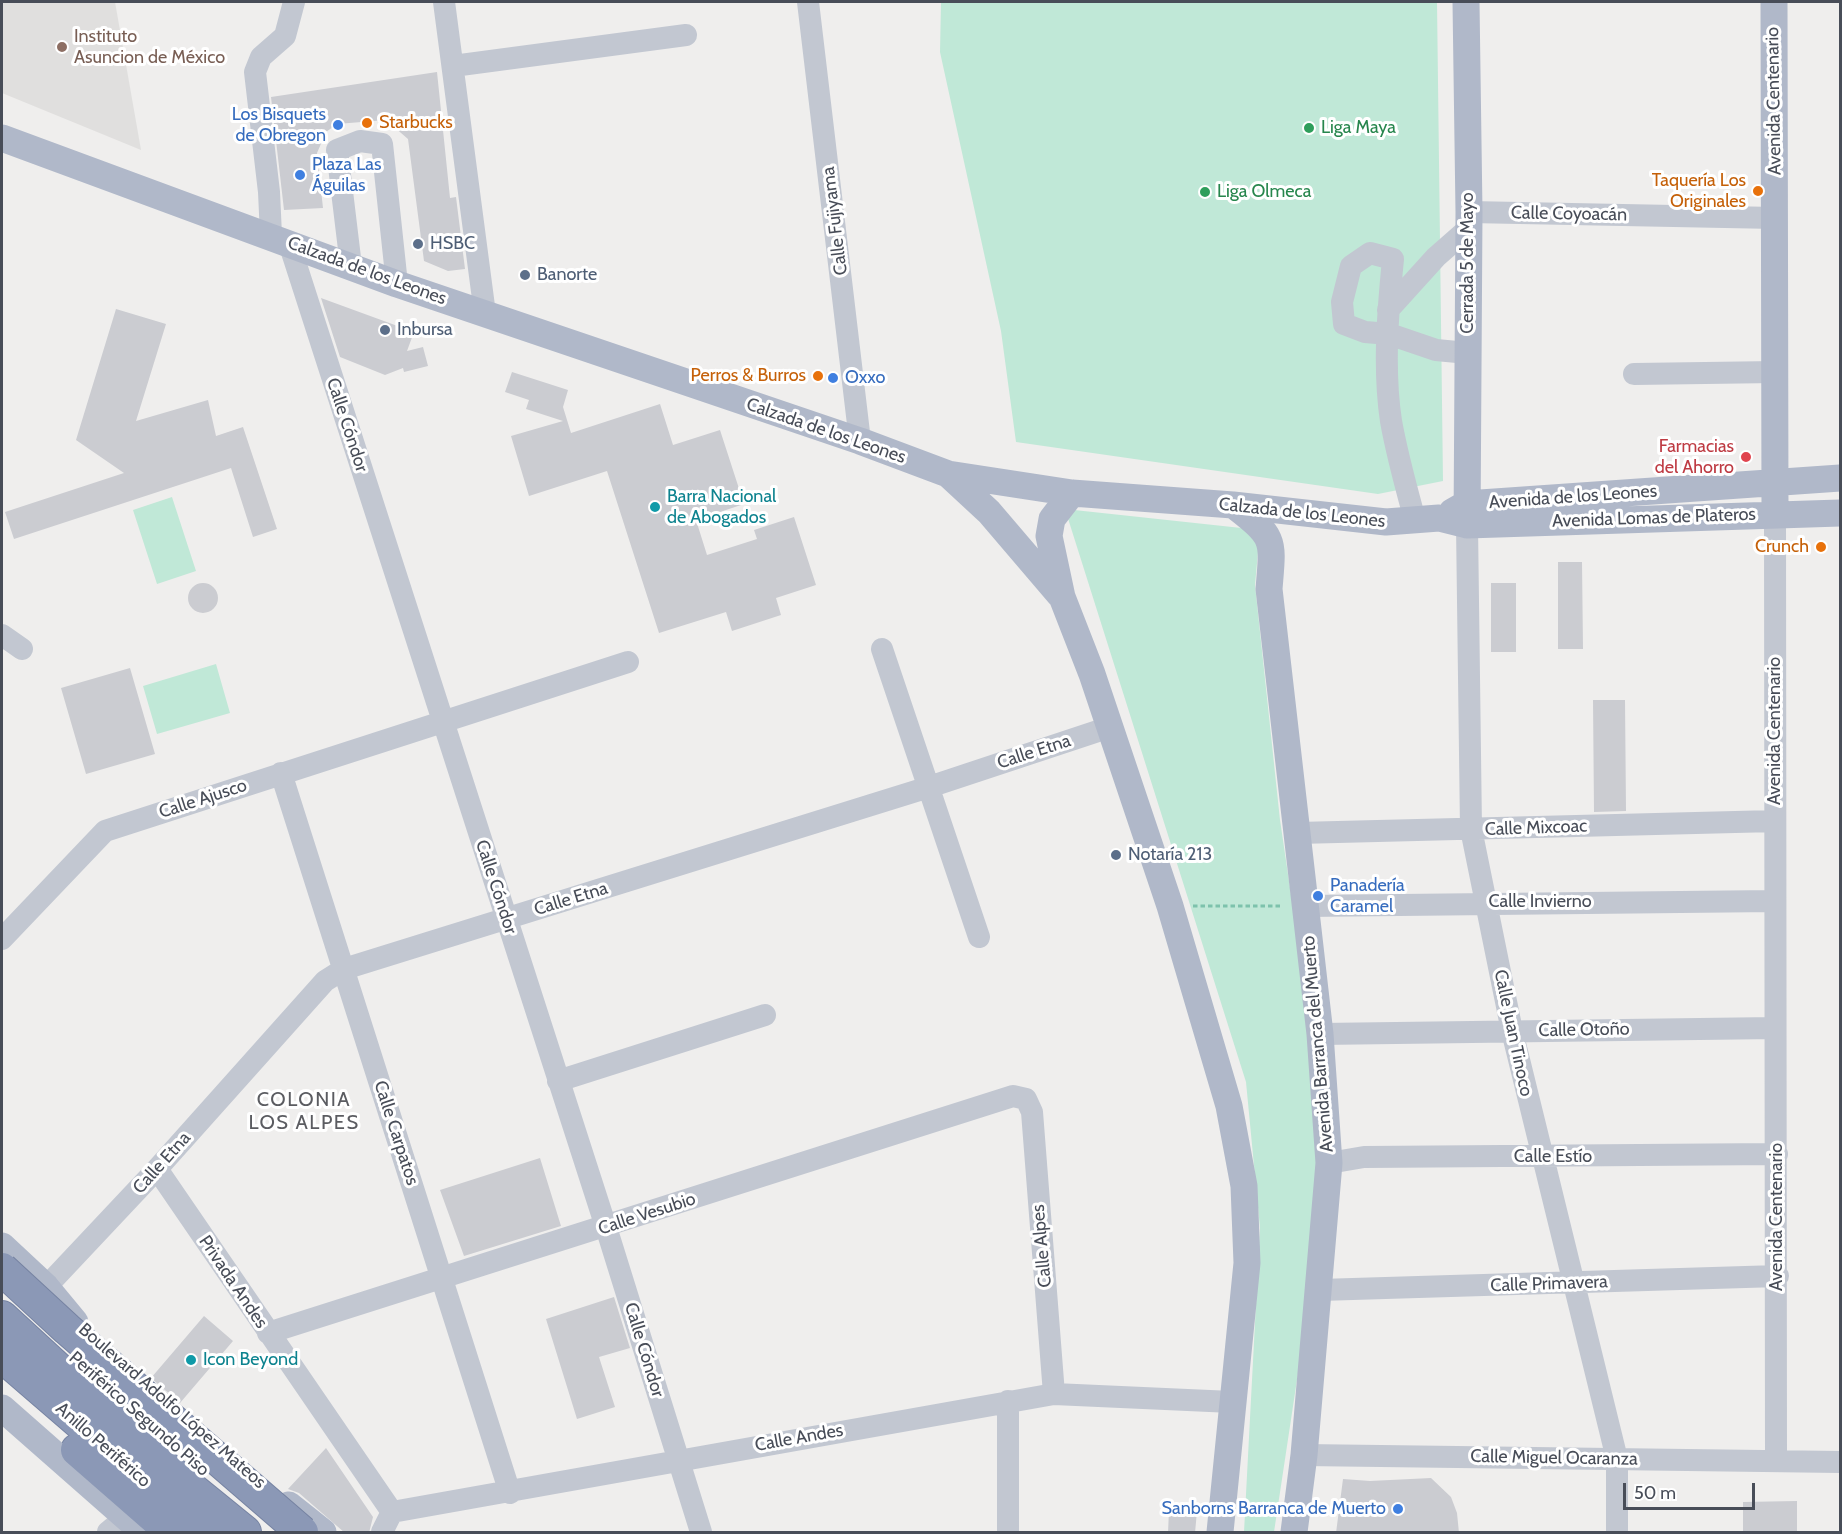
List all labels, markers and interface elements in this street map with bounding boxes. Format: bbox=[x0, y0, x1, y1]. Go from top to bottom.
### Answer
place label: Instituto Asuncion de México bbox=[74, 26, 225, 68]
street label: Avenida Centenario bbox=[1762, 27, 1786, 175]
marker: Instituto Asuncion de México bbox=[55, 40, 69, 54]
place label: Los Bisquets de Obregon bbox=[232, 104, 326, 146]
place label: Starbucks bbox=[379, 112, 453, 134]
marker: Starbucks bbox=[360, 116, 374, 130]
place label: Liga Maya bbox=[1321, 117, 1396, 139]
marker: Los Bisquets de Obregon bbox=[331, 118, 345, 132]
marker: Liga Maya bbox=[1302, 121, 1316, 135]
place label: Plaza Las Águilas bbox=[312, 154, 381, 196]
street label: Calle Fujiyama bbox=[818, 165, 852, 277]
marker: Plaza Las Águilas bbox=[293, 168, 307, 182]
place label: Taquería Los Originales bbox=[1652, 170, 1746, 213]
place label: Liga Olmeca bbox=[1217, 181, 1311, 203]
marker: Taquería Los Originales bbox=[1751, 184, 1765, 198]
marker: Liga Olmeca bbox=[1198, 185, 1212, 199]
street label: Cerrada 5 de Mayo bbox=[1457, 192, 1479, 334]
street label: Calle Coyoacán bbox=[1511, 202, 1627, 226]
street label: Calzada de los Leones bbox=[285, 232, 449, 310]
place label: HSBC bbox=[430, 233, 475, 255]
marker: HSBC bbox=[411, 237, 425, 251]
place label: Banorte bbox=[537, 264, 597, 286]
marker: Banorte bbox=[518, 268, 532, 282]
place label: Inbursa bbox=[397, 319, 453, 341]
marker: Inbursa bbox=[378, 323, 392, 337]
place label: Perros & Burros bbox=[691, 365, 806, 387]
place label: Oxxo bbox=[845, 367, 885, 389]
marker: Perros & Burros bbox=[811, 369, 825, 383]
marker: Oxxo bbox=[826, 371, 840, 385]
street label: Calle Cóndor bbox=[322, 375, 372, 475]
street label: Calzada de los Leones bbox=[743, 394, 909, 468]
place label: Farmacias del Ahorro bbox=[1655, 436, 1734, 478]
marker: Farmacias del Ahorro bbox=[1739, 450, 1753, 464]
street label: Avenida de los Leones bbox=[1488, 480, 1658, 514]
place label: Barra Nacional de Abogados bbox=[667, 486, 776, 528]
street label: Calzada de los Leones bbox=[1218, 494, 1386, 532]
marker: Barra Nacional de Abogados bbox=[648, 500, 662, 514]
street label: Avenida Lomas de Plateros bbox=[1552, 504, 1756, 532]
place label: Crunch bbox=[1755, 536, 1809, 558]
marker: Crunch bbox=[1814, 540, 1828, 554]
street label: Avenida Centenario bbox=[1764, 657, 1786, 805]
street label: Calle Etna bbox=[995, 730, 1073, 774]
street label: Calle Ajusco bbox=[156, 775, 250, 823]
street label: Calle Mixcoac bbox=[1484, 815, 1588, 841]
street label: Calle Cóndor bbox=[471, 837, 521, 937]
place label: Notaría 213 bbox=[1128, 844, 1212, 866]
marker: Notaría 213 bbox=[1109, 848, 1123, 862]
place label: Panadería Caramel bbox=[1330, 875, 1405, 918]
street label: Calle Etna bbox=[532, 878, 610, 920]
marker: Panadería Caramel bbox=[1311, 889, 1325, 903]
street label: Calle Invierno bbox=[1488, 891, 1592, 913]
street label: Avenida Barranca del Muerto bbox=[1298, 935, 1338, 1153]
street label: Calle Juan Tinoco bbox=[1489, 968, 1537, 1098]
street label: Calle Otoño bbox=[1538, 1018, 1630, 1042]
street label: Calle Carpatos bbox=[369, 1078, 423, 1188]
district label: COLONIA LOS ALPES bbox=[248, 1088, 360, 1135]
street label: Calle Etna bbox=[129, 1128, 195, 1198]
street label: Avenida Centenario bbox=[1766, 1143, 1788, 1291]
street label: Calle Estío bbox=[1514, 1146, 1592, 1168]
street label: Calle Vesubio bbox=[596, 1188, 698, 1240]
street label: Calle Alpes bbox=[1028, 1204, 1056, 1288]
street label: Privada Andes bbox=[194, 1231, 272, 1333]
street label: Calle Primavera bbox=[1490, 1271, 1608, 1297]
street label: Calle Cóndor bbox=[619, 1300, 669, 1400]
street label: Boulevard Adolfo López Mateos bbox=[74, 1319, 270, 1493]
street label: Periférico Segundo Piso bbox=[64, 1347, 214, 1481]
place label: Icon Beyond bbox=[203, 1349, 298, 1371]
marker: Icon Beyond bbox=[184, 1353, 198, 1367]
street label: Anillo Periférico bbox=[51, 1398, 155, 1492]
street label: Calle Andes bbox=[753, 1420, 845, 1456]
street label: Calle Miguel Ocaranza bbox=[1470, 1446, 1638, 1470]
scale bar bbox=[1626, 1471, 1758, 1509]
text: 50 m bbox=[1634, 1482, 1676, 1504]
place label: Sanborns Barranca de Muerto bbox=[1162, 1498, 1386, 1520]
marker: Sanborns Barranca de Muerto bbox=[1391, 1502, 1405, 1516]

